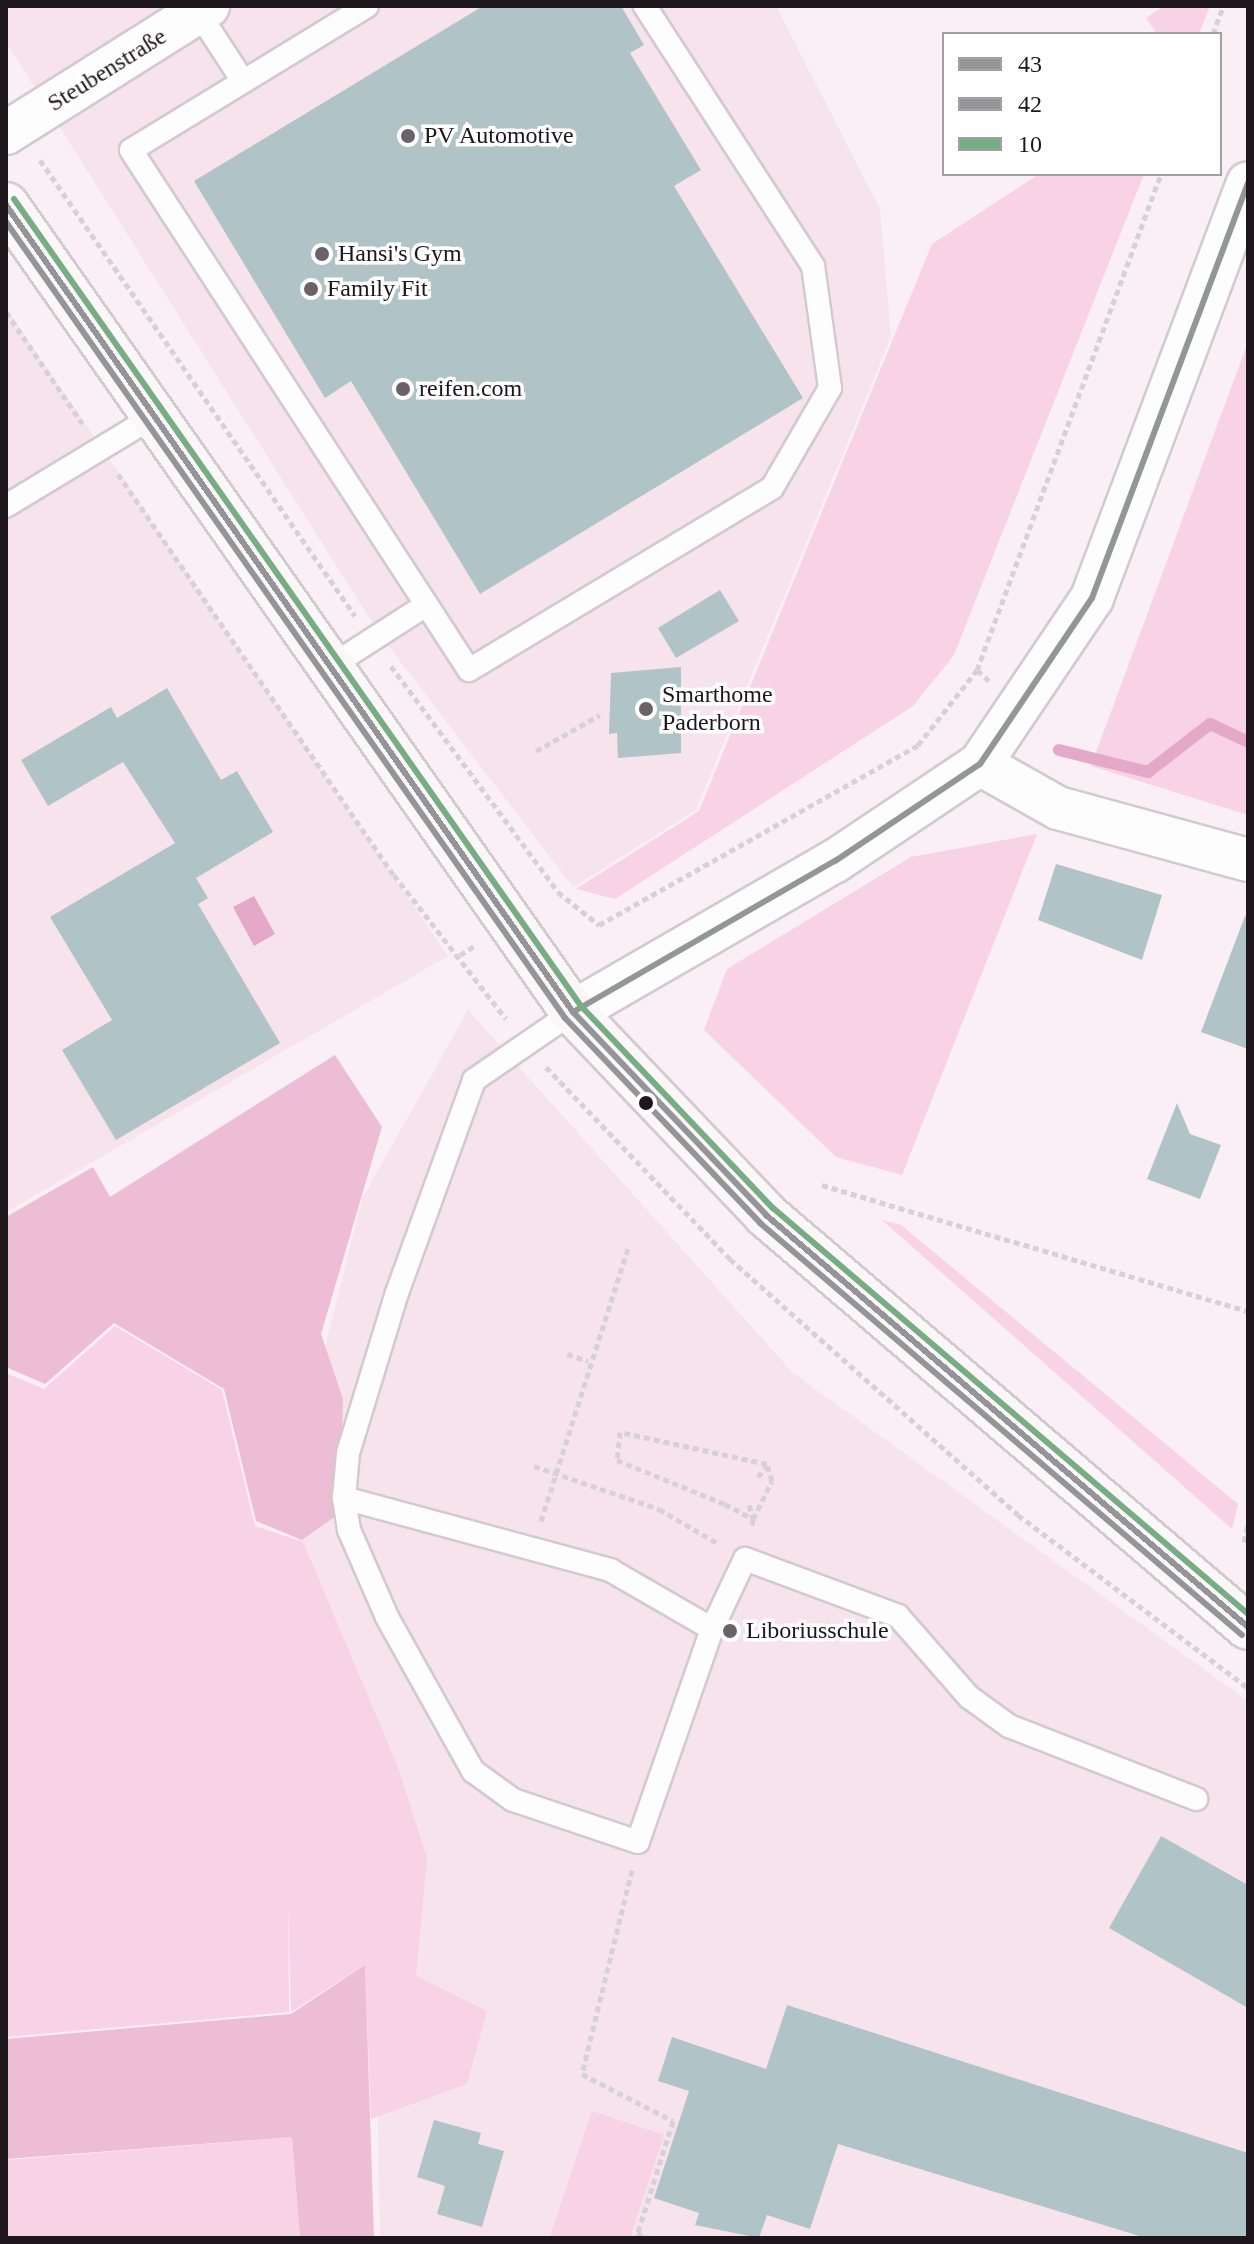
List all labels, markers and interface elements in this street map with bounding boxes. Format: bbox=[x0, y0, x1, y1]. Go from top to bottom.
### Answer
street label: Steubenstraße bbox=[42, 22, 172, 118]
legend bbox=[942, 32, 1222, 176]
text: 43 bbox=[1018, 51, 1042, 77]
text: 42 bbox=[1018, 91, 1042, 117]
place label: PV Automotive bbox=[424, 122, 575, 150]
marker: PV Automotive bbox=[399, 127, 417, 145]
text: 10 bbox=[1018, 131, 1042, 157]
place label: Hansi's Gym bbox=[338, 240, 462, 268]
marker: Hansi's Gym bbox=[313, 245, 331, 263]
place label: Family Fit bbox=[327, 275, 428, 303]
marker: Family Fit bbox=[302, 280, 320, 298]
place label: reifen.com bbox=[419, 375, 522, 403]
marker: reifen.com bbox=[394, 380, 412, 398]
place label: Smarthome Paderborn bbox=[662, 681, 773, 737]
marker: Smarthome Paderborn bbox=[637, 700, 655, 718]
unlabelled marker bbox=[638, 1095, 654, 1111]
place label: Liboriusschule bbox=[746, 1617, 889, 1645]
marker: Liboriusschule bbox=[721, 1622, 739, 1640]

